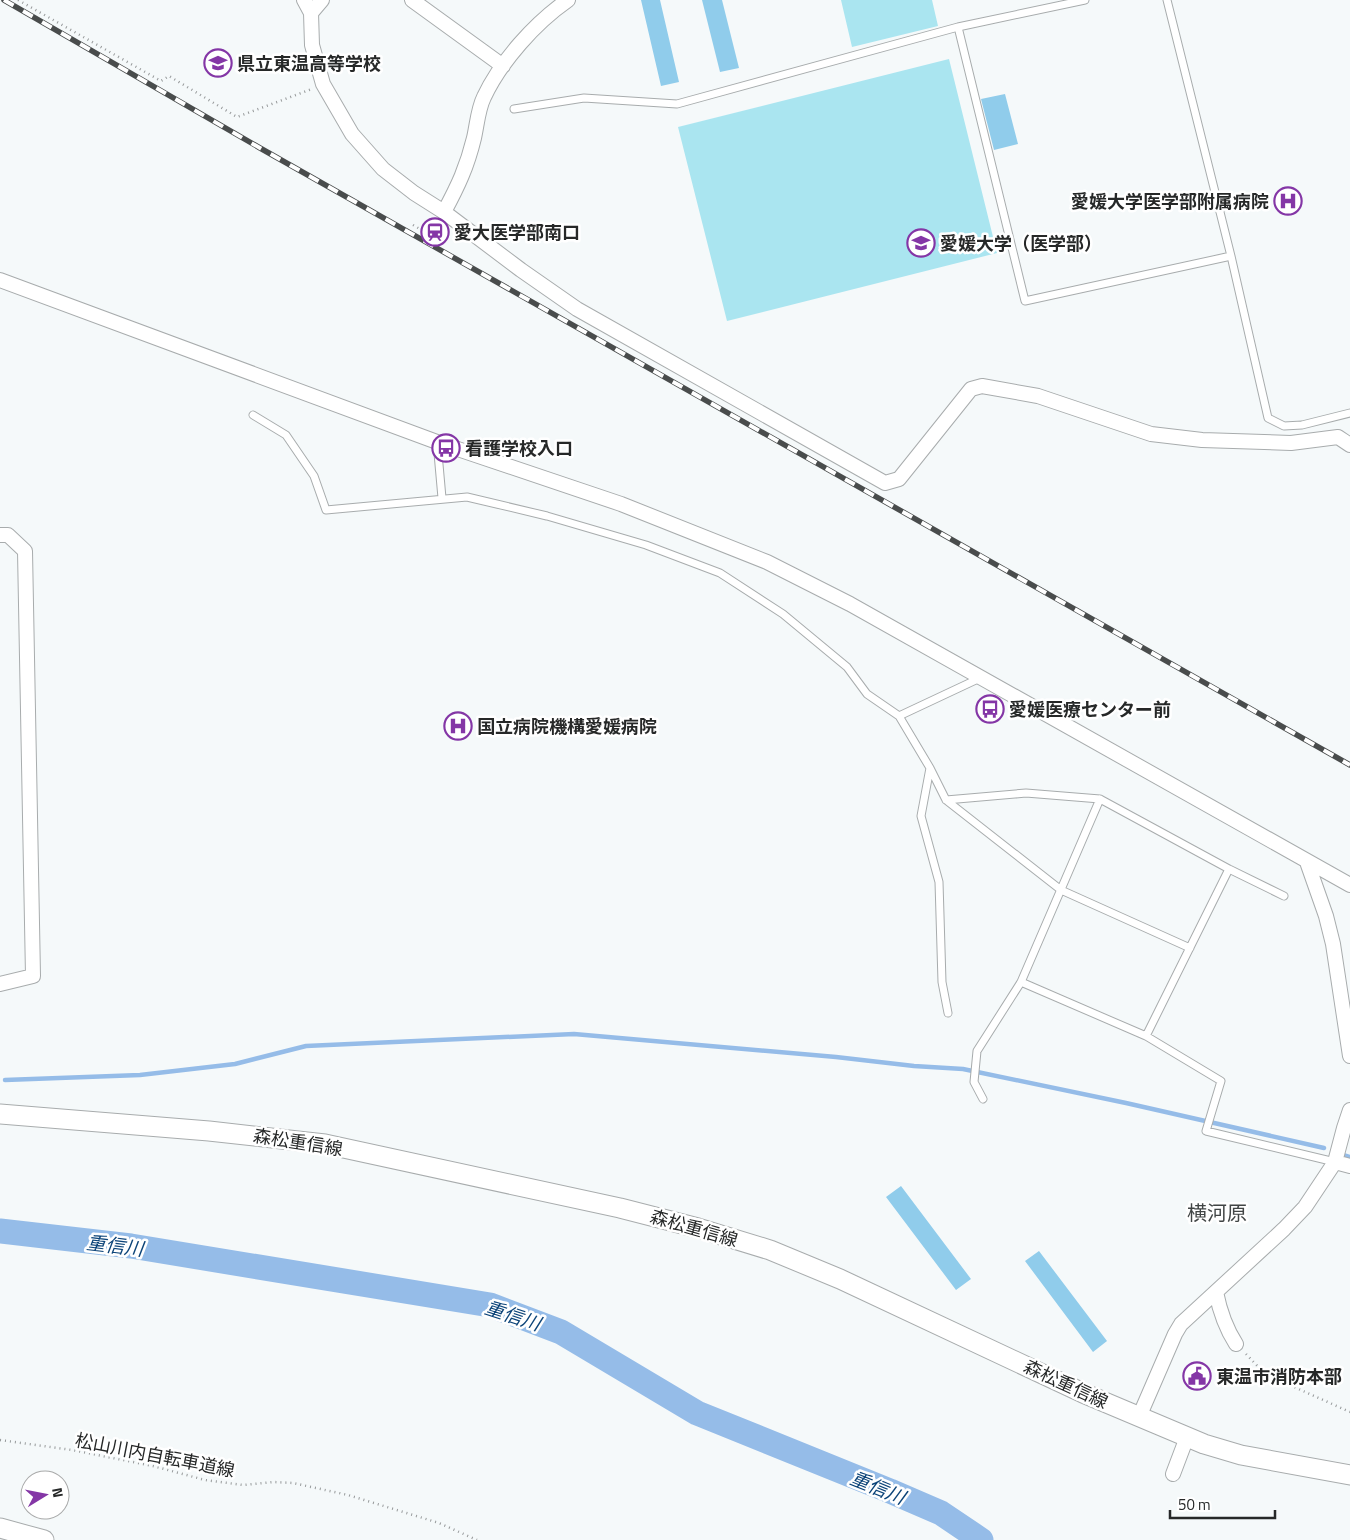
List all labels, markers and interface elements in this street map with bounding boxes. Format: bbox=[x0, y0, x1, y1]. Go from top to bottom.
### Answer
school or university icon: 県立東温高等学校 bbox=[203, 48, 233, 78]
place label: 県立東温高等学校 bbox=[237, 50, 381, 77]
hospital icon: 愛媛大学医学部附属病院 bbox=[1273, 186, 1303, 216]
place label: 愛媛大学医学部附属病院 bbox=[1071, 188, 1269, 215]
station icon: 愛大医学部南口 bbox=[420, 217, 450, 247]
place label: 愛大医学部南口 bbox=[454, 219, 580, 246]
school or university icon: 愛媛大学（医学部） bbox=[906, 228, 936, 258]
place label: 愛媛大学（医学部） bbox=[940, 230, 1102, 257]
bus stop icon: 看護学校入口 bbox=[431, 433, 461, 463]
place label: 看護学校入口 bbox=[465, 435, 573, 462]
bus stop icon: 愛媛医療センター前 bbox=[975, 694, 1005, 724]
place label: 愛媛医療センター前 bbox=[1009, 696, 1171, 723]
hospital icon: 国立病院機構愛媛病院 bbox=[443, 711, 473, 741]
place label: 国立病院機構愛媛病院 bbox=[477, 713, 657, 740]
street label: 森松重信線 bbox=[251, 1122, 345, 1162]
district label: 横河原 bbox=[1187, 1197, 1247, 1228]
street label: 森松重信線 bbox=[647, 1203, 741, 1253]
water label: 重信川 bbox=[85, 1227, 147, 1263]
water label: 重信川 bbox=[481, 1292, 546, 1338]
street label: 森松重信線 bbox=[1020, 1353, 1112, 1415]
public building icon: 東温市消防本部 bbox=[1182, 1361, 1212, 1391]
place label: 東温市消防本部 bbox=[1216, 1363, 1342, 1390]
street label: 松山川内自転車道線 bbox=[73, 1426, 237, 1484]
water label: 重信川 bbox=[846, 1463, 912, 1512]
north arrow bbox=[20, 1470, 70, 1520]
text: N bbox=[47, 1486, 69, 1499]
scale bar bbox=[1170, 1488, 1275, 1520]
text: 50 m bbox=[1178, 1493, 1211, 1516]

